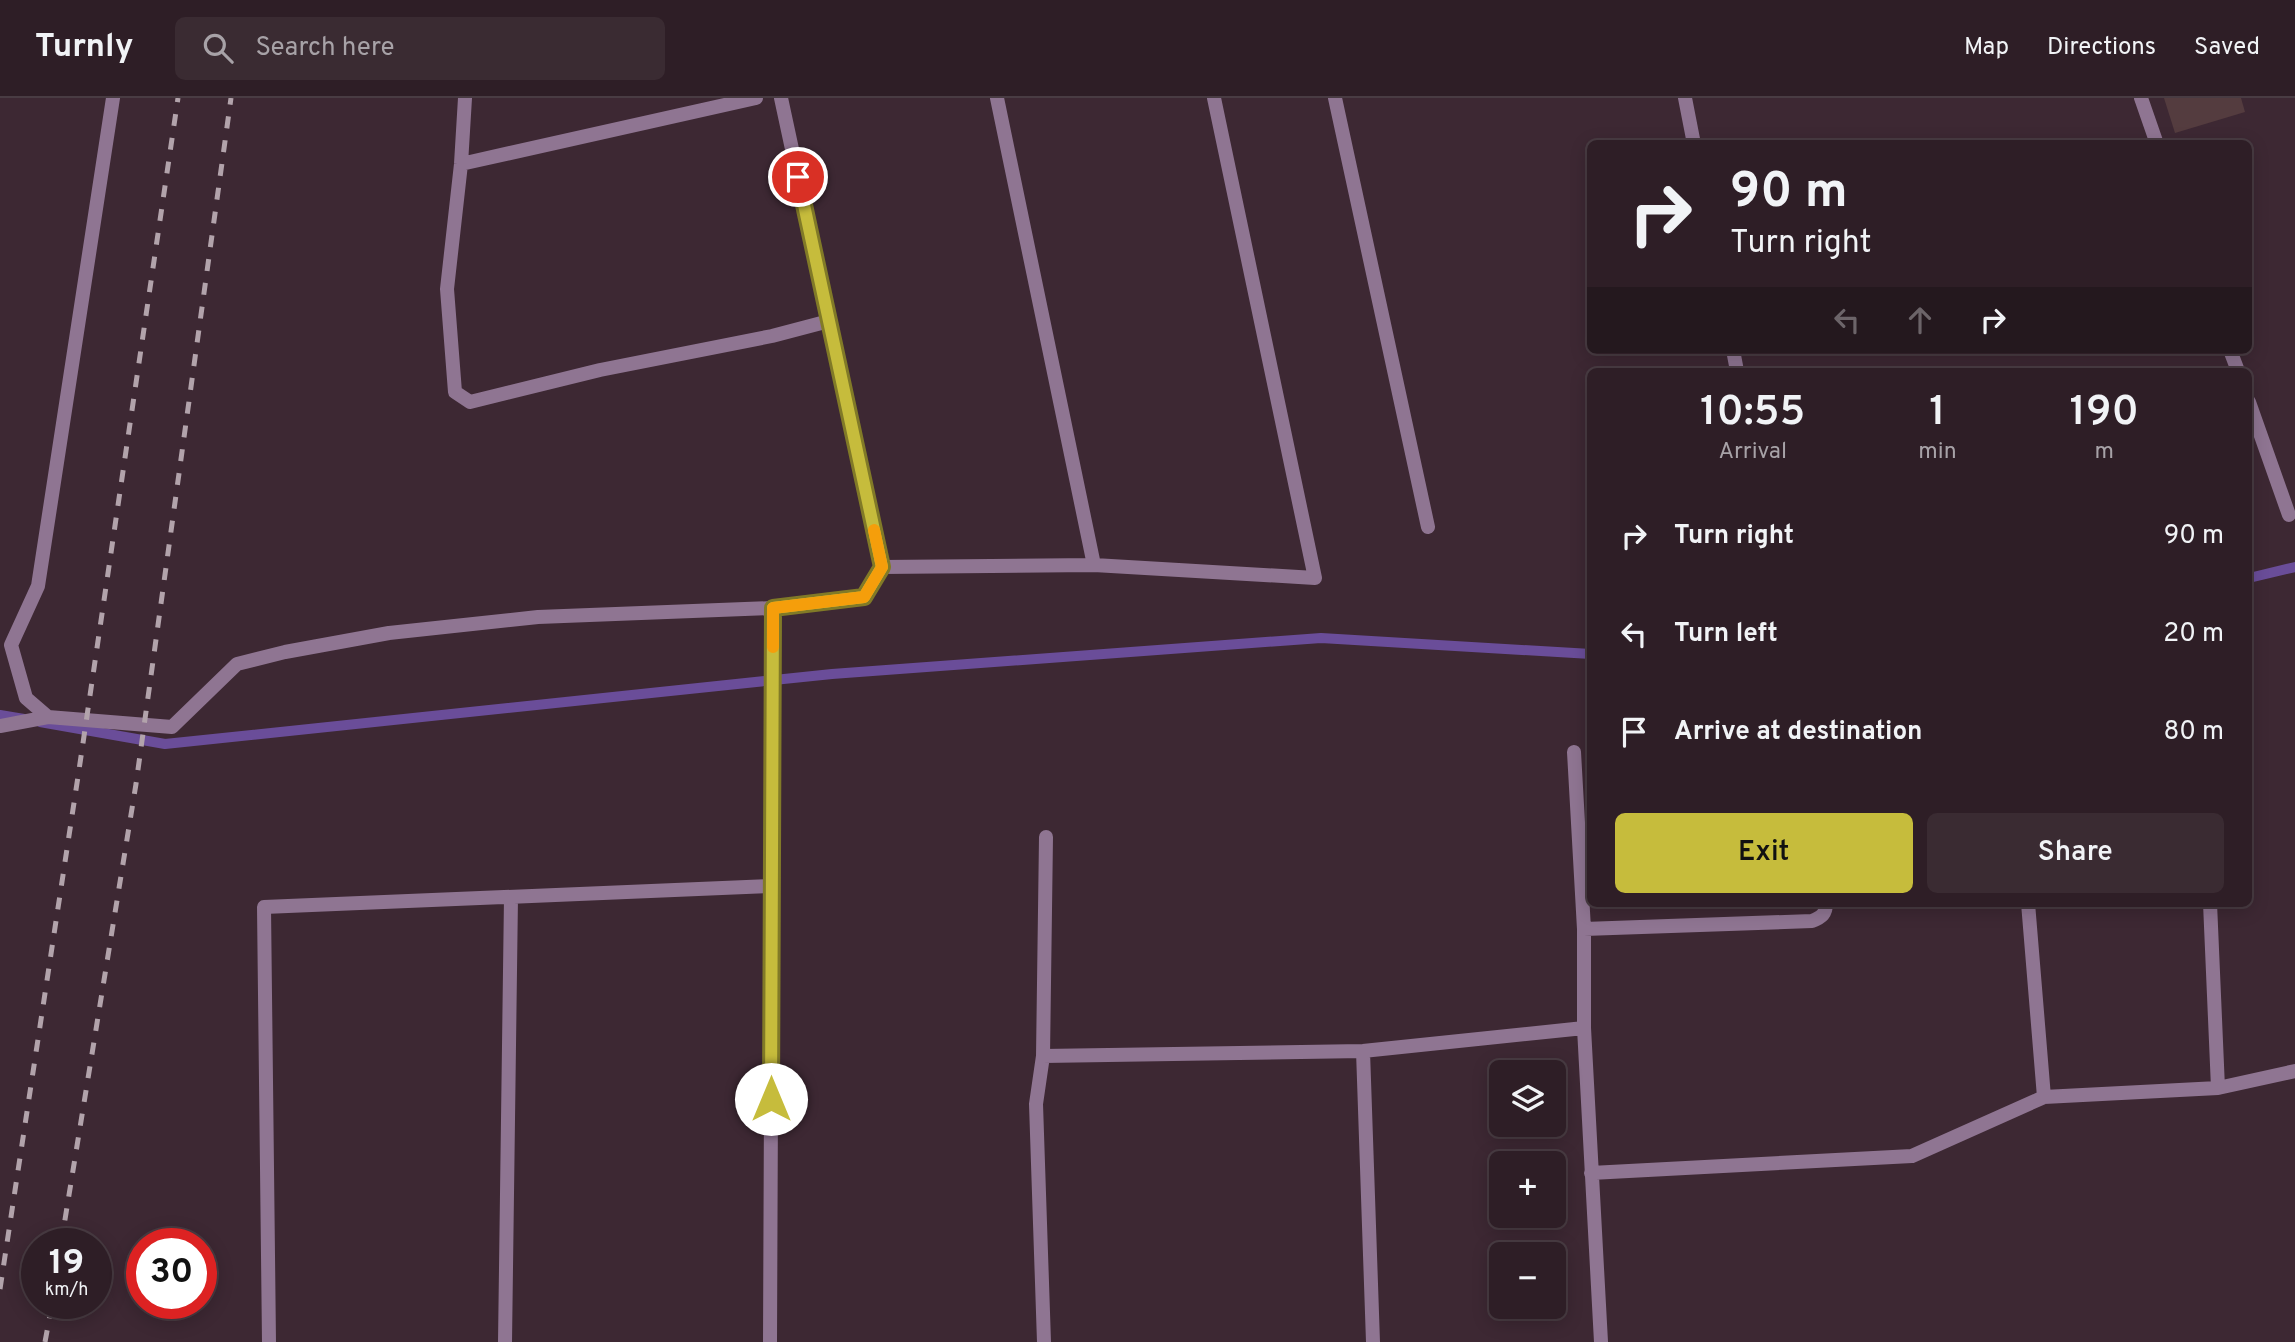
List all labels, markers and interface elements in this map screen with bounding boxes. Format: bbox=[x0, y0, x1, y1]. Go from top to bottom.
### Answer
search box bbox=[175, 17, 665, 80]
text: Turnly bbox=[35, 27, 133, 69]
icon: search bbox=[199, 29, 237, 67]
text: Search here bbox=[255, 32, 394, 65]
text: Map bbox=[1964, 33, 2009, 63]
text: Directions bbox=[2047, 33, 2156, 63]
text: Saved bbox=[2194, 33, 2260, 63]
pin bbox=[768, 147, 828, 207]
icon: arrive bbox=[779, 158, 817, 196]
text: 90 m bbox=[1730, 163, 1848, 225]
icon: right bbox=[1615, 168, 1706, 259]
text: Turn right bbox=[1730, 224, 1872, 264]
icon: left bbox=[1828, 301, 1866, 339]
icon: ahead bbox=[1901, 301, 1939, 339]
icon: right bbox=[1974, 301, 2012, 339]
text: 10:55 bbox=[1700, 387, 1805, 440]
text: 1 bbox=[1929, 387, 1946, 440]
text: 190 bbox=[2070, 387, 2139, 440]
text: Arrival bbox=[1718, 438, 1787, 467]
text: min bbox=[1918, 438, 1957, 467]
text: m bbox=[2095, 438, 2114, 467]
icon: right bbox=[1615, 517, 1653, 555]
text: Turn right bbox=[1674, 520, 1794, 553]
text: 90 m bbox=[2164, 520, 2224, 553]
icon: left bbox=[1615, 615, 1653, 653]
text: Turn left bbox=[1674, 618, 1778, 651]
text: 20 m bbox=[2163, 618, 2224, 651]
icon: arrive bbox=[1615, 713, 1653, 751]
text: Arrive at destination bbox=[1674, 716, 1922, 749]
text: 80 m bbox=[2164, 716, 2224, 749]
button: Exit bbox=[1615, 813, 1913, 893]
button: Share bbox=[1927, 813, 2224, 893]
map controls bbox=[1489, 1060, 1566, 1319]
button: layers bbox=[1489, 1060, 1566, 1137]
position arrow bbox=[734, 1062, 808, 1136]
button: + bbox=[1489, 1151, 1566, 1228]
speed limit sign: 30 bbox=[126, 1228, 217, 1319]
text: 19 bbox=[49, 1242, 84, 1286]
button: − bbox=[1489, 1242, 1566, 1319]
text: km/h bbox=[45, 1279, 88, 1302]

